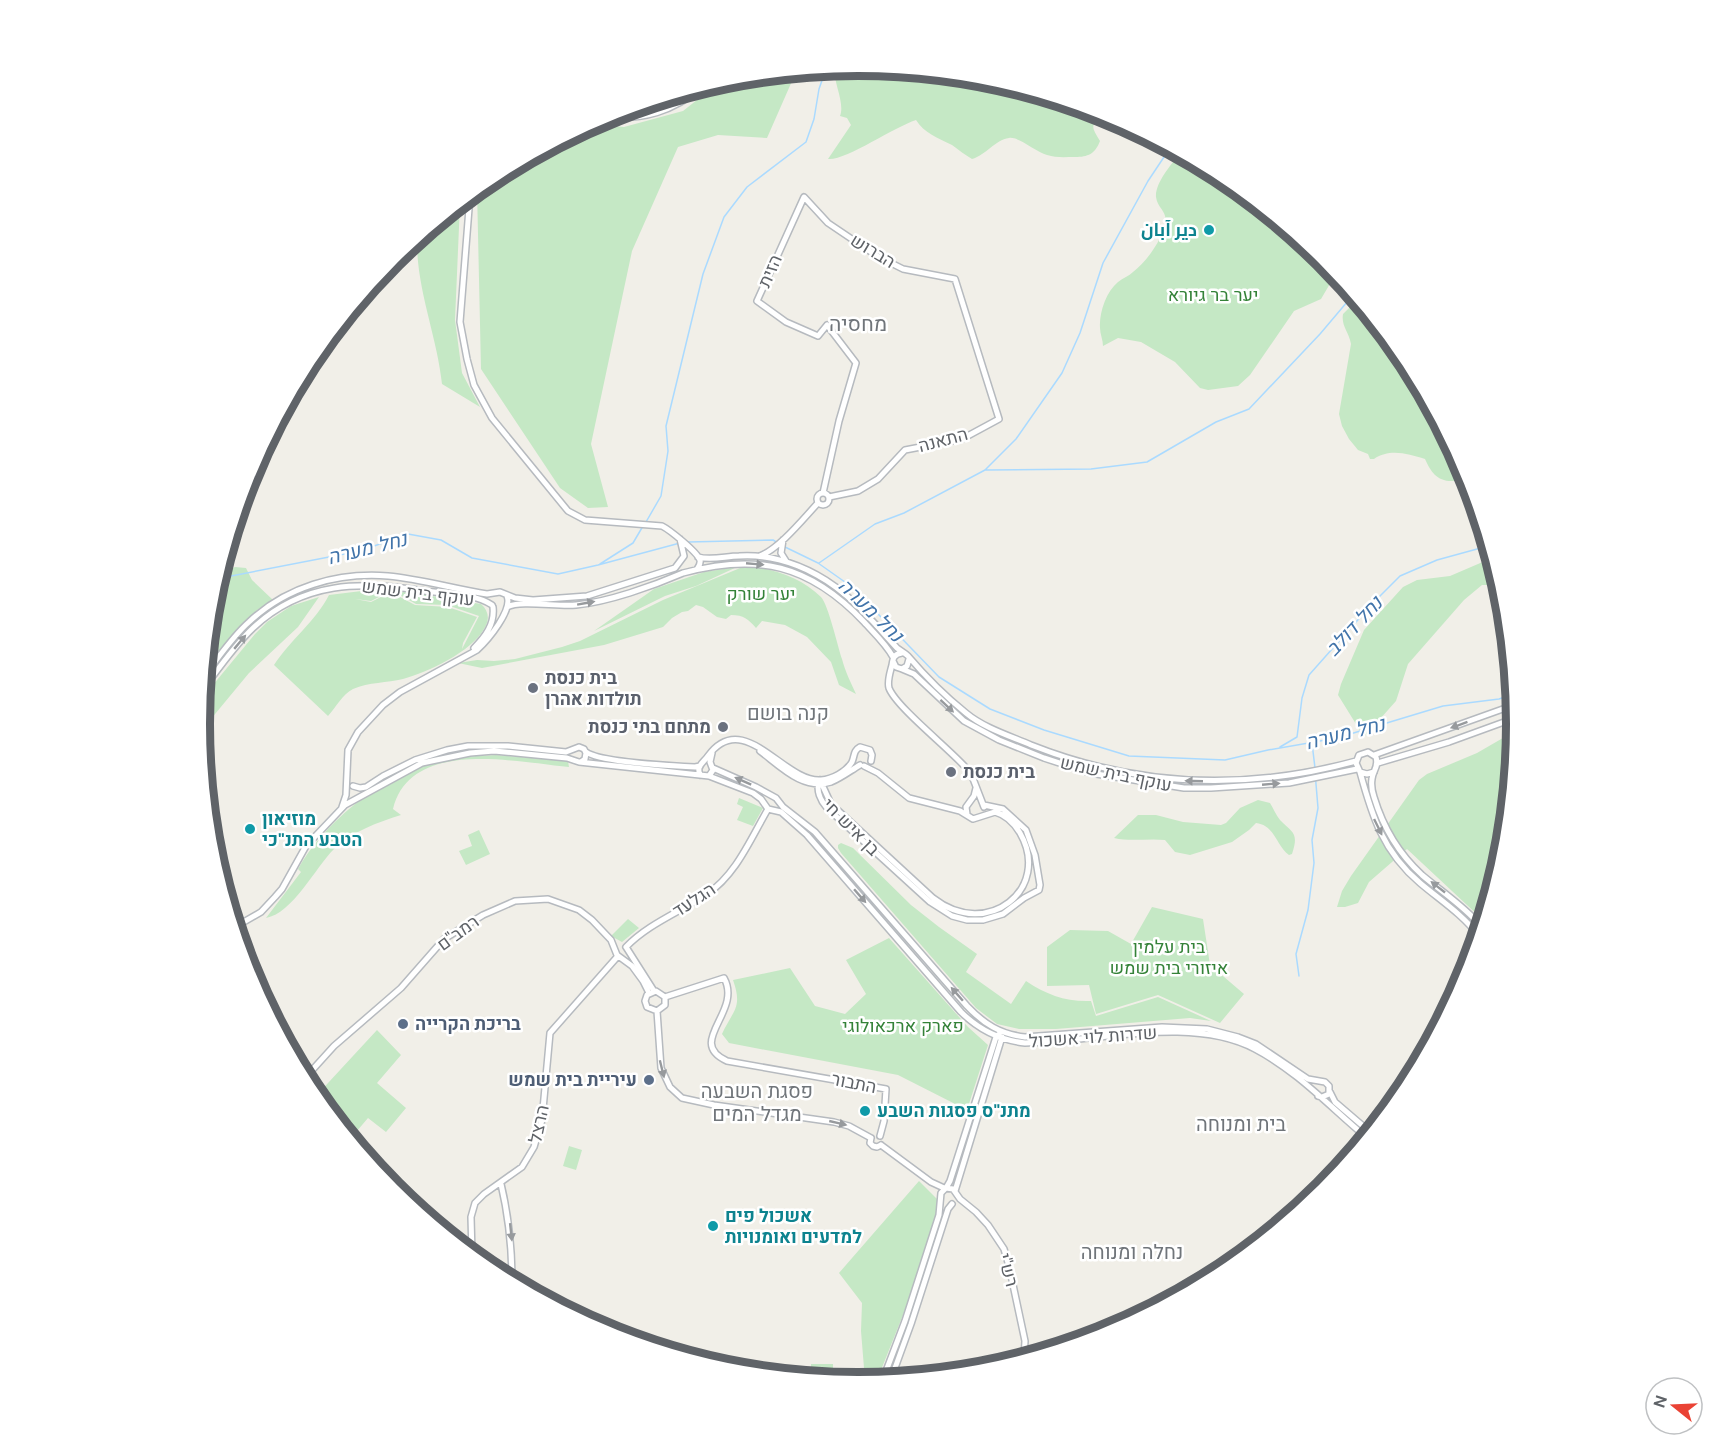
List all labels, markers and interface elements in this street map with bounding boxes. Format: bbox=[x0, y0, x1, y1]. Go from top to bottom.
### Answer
place label: دير آبان bbox=[1141, 218, 1197, 242]
marker: دير آبان bbox=[1202, 223, 1216, 237]
street label: הברוש bbox=[846, 228, 900, 274]
street label: הזית bbox=[752, 251, 788, 291]
park label: יער בר גיורא bbox=[1168, 283, 1258, 307]
district label: מחסיה bbox=[829, 310, 887, 338]
street label: התאנה bbox=[916, 422, 970, 458]
water label: נחל מערה bbox=[324, 525, 411, 570]
one-way arrow bbox=[746, 559, 765, 568]
water label: נחל מערה bbox=[833, 572, 910, 649]
street label: עוקף בית שמש bbox=[360, 574, 476, 612]
park label: יער שורק bbox=[726, 582, 796, 606]
water label: נחל דולב bbox=[1320, 589, 1389, 661]
one-way arrow bbox=[576, 598, 595, 607]
one-way arrow bbox=[233, 635, 246, 650]
place label: בית כנסת תולדות אהרן bbox=[545, 666, 642, 711]
marker: בית כנסת תולדות אהרן bbox=[526, 681, 540, 695]
one-way arrow bbox=[939, 699, 954, 713]
district label: קנה בושם bbox=[747, 700, 829, 726]
water label: נחל מערה bbox=[1302, 710, 1389, 755]
place label: מתחם בתי כנסת bbox=[588, 715, 711, 739]
marker: מתחם בתי כנסת bbox=[716, 720, 730, 734]
one-way arrow bbox=[1450, 721, 1468, 731]
street label: עוקף בית שמש bbox=[1058, 750, 1174, 798]
place label: בית כנסת bbox=[963, 760, 1035, 784]
marker: בית כנסת bbox=[944, 765, 958, 779]
one-way arrow bbox=[734, 775, 752, 785]
one-way arrow bbox=[1185, 776, 1204, 785]
one-way arrow bbox=[1262, 779, 1281, 789]
street label: בן איש חי bbox=[817, 793, 885, 861]
place label: מוזיאון הטבע התנ"כי bbox=[262, 807, 362, 852]
one-way arrow bbox=[1373, 819, 1382, 836]
marker: מוזיאון הטבע התנ"כי bbox=[243, 822, 257, 836]
street label: הגלעד bbox=[668, 877, 720, 923]
one-way arrow bbox=[1430, 882, 1445, 894]
one-way arrow bbox=[853, 888, 866, 903]
street label: רמב"ם bbox=[432, 910, 484, 956]
park label: בית עלמין איזורי בית שמש bbox=[1110, 935, 1228, 980]
one-way arrow bbox=[951, 986, 964, 1002]
place label: בריכת הקרייה bbox=[415, 1012, 521, 1036]
park label: פארק ארכאולוגי bbox=[842, 1014, 964, 1038]
marker: בריכת הקרייה bbox=[396, 1017, 410, 1031]
street label: שדרות לוי אשכול bbox=[1028, 1021, 1158, 1053]
one-way arrow bbox=[658, 1060, 668, 1078]
street label: התבור bbox=[829, 1067, 879, 1099]
place label: עיריית בית שמש bbox=[508, 1068, 637, 1092]
marker: עיריית בית שמש bbox=[642, 1073, 656, 1087]
district label: פסגת השבעה מגדל המים bbox=[701, 1078, 813, 1127]
place label: מתנ"ס פסגות השבע bbox=[877, 1099, 1031, 1123]
street label: הרצל bbox=[523, 1103, 555, 1145]
marker: מתנ"ס פסגות השבע bbox=[858, 1104, 872, 1118]
district label: בית ומנוחה bbox=[1196, 1111, 1286, 1137]
one-way arrow bbox=[829, 1119, 847, 1129]
place label: אשכול פים למדעים ואומנויות bbox=[725, 1204, 862, 1249]
marker: אשכול פים למדעים ואומנויות bbox=[706, 1219, 720, 1233]
one-way arrow bbox=[506, 1223, 516, 1242]
district label: נחלה ומנוחה bbox=[1081, 1239, 1183, 1265]
street label: רש"י bbox=[992, 1251, 1024, 1289]
north arrow bbox=[1644, 1376, 1704, 1436]
text: N bbox=[1648, 1393, 1672, 1410]

